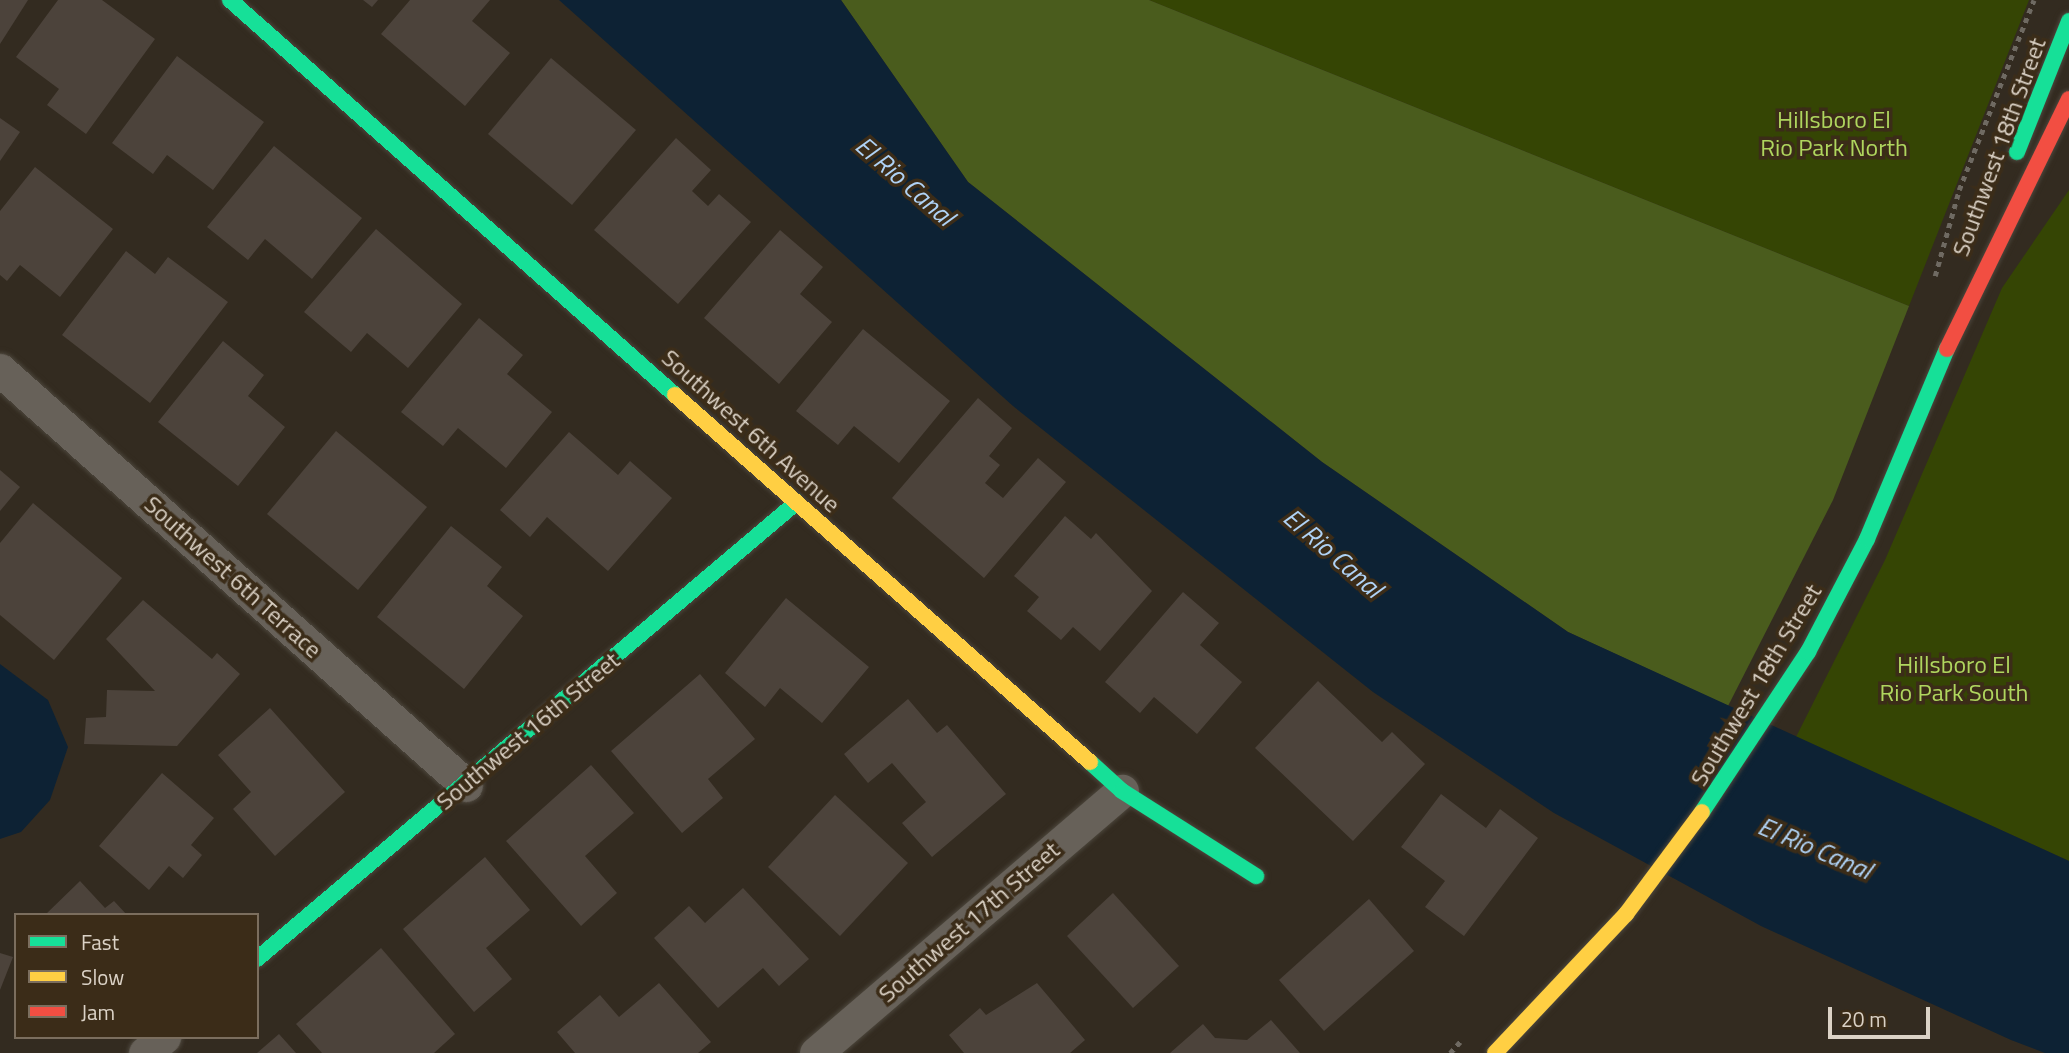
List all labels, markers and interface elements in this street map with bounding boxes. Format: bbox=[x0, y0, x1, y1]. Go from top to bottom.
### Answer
street label: Southwest 18th Street bbox=[1946, 34, 2052, 260]
park label: Hillsboro El Rio Park North bbox=[1760, 106, 1908, 162]
water label: El Rio Canal bbox=[849, 130, 961, 232]
street label: Southwest 6th Avenue bbox=[656, 343, 846, 519]
street label: Southwest 6th Terrace bbox=[138, 490, 328, 664]
water label: El Rio Canal bbox=[1277, 502, 1389, 604]
street label: Southwest 18th Street bbox=[1684, 579, 1828, 791]
street label: Southwest 16th Street bbox=[431, 646, 625, 816]
park label: Hillsboro El Rio Park South bbox=[1880, 651, 2028, 707]
water label: El Rio Canal bbox=[1753, 810, 1877, 886]
street label: Southwest 17th Street bbox=[873, 836, 1065, 1008]
legend bbox=[14, 913, 259, 1039]
text: Fast bbox=[81, 926, 119, 958]
text: Slow bbox=[81, 961, 124, 993]
scale bar bbox=[1831, 993, 1932, 1038]
text: Jam bbox=[81, 996, 115, 1028]
text: 20 m bbox=[1841, 1003, 1887, 1035]

